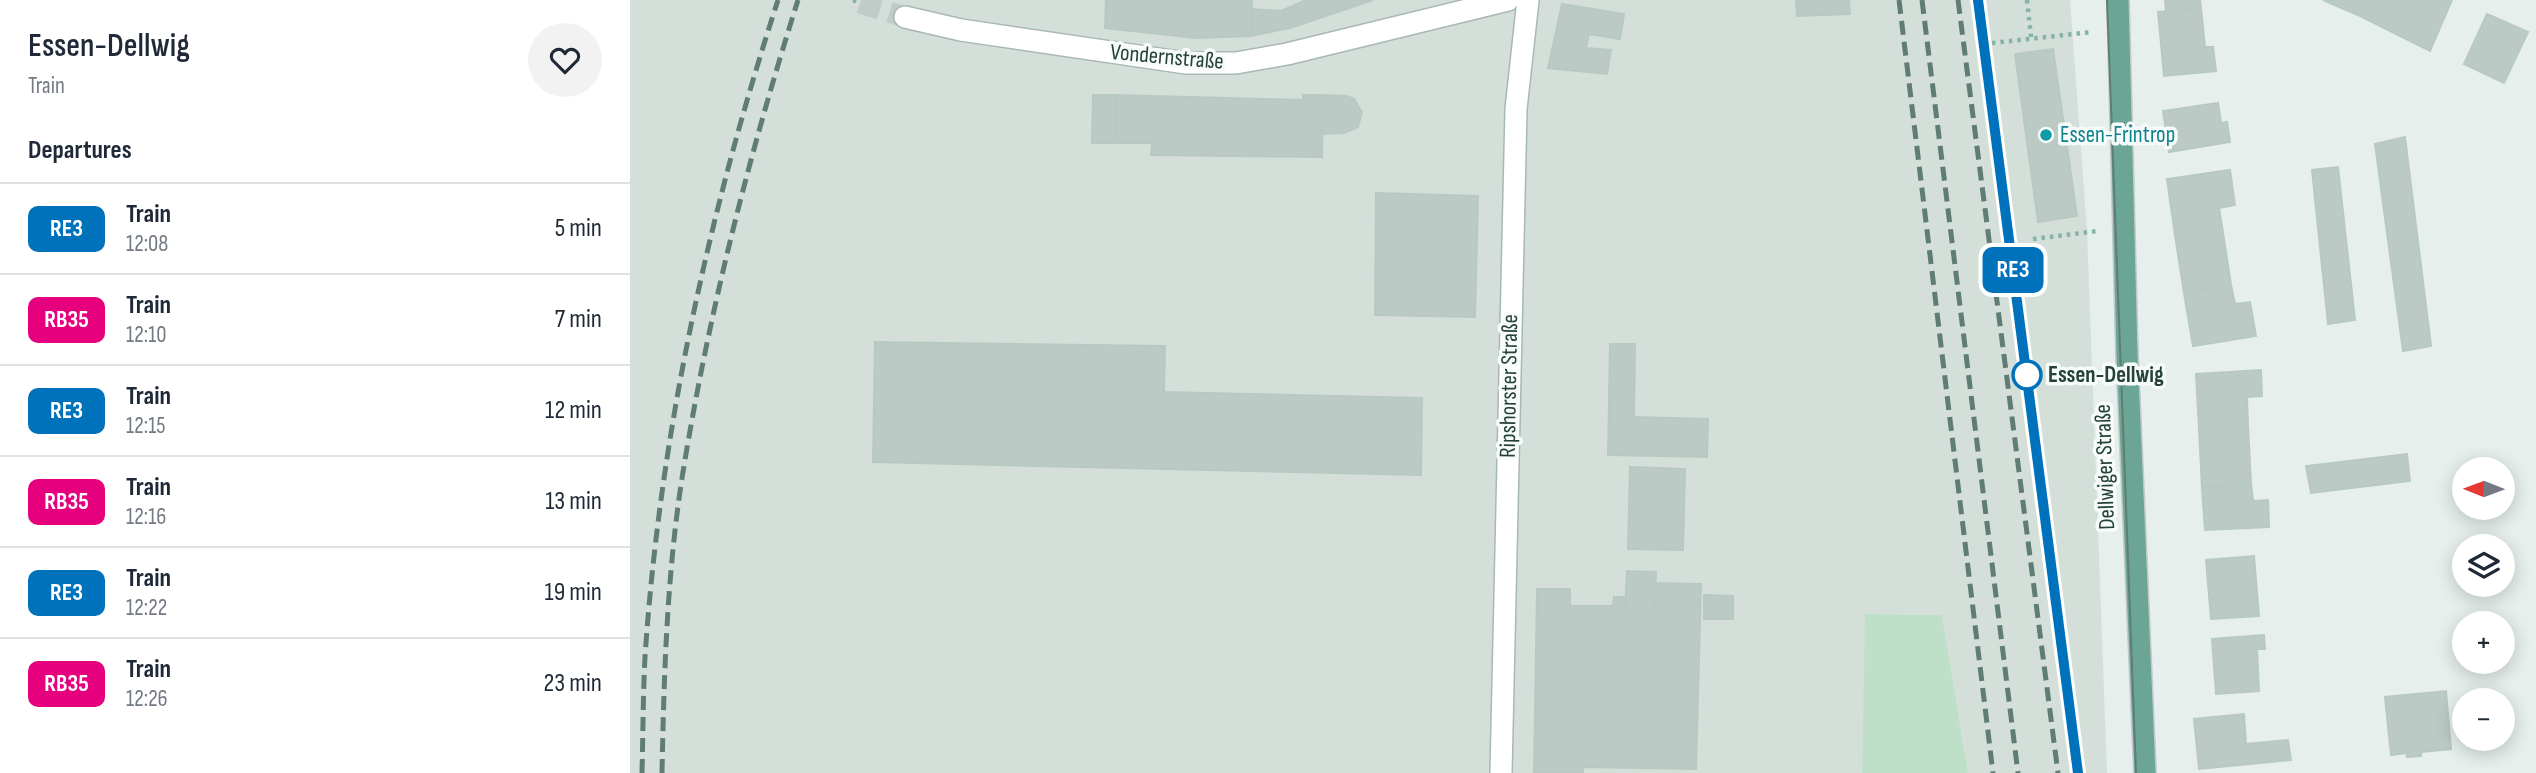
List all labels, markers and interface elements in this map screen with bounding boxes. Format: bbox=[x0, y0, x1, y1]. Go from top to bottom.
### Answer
button: heart bbox=[528, 23, 602, 97]
text: Essen-Dellwig bbox=[28, 26, 190, 66]
street label: Vondernstraße bbox=[1109, 38, 1225, 76]
text: Train bbox=[28, 72, 65, 100]
place label: Essen-Frintrop bbox=[2060, 121, 2175, 149]
marker: Essen-Frintrop bbox=[2038, 127, 2054, 143]
text: Departures bbox=[28, 135, 132, 166]
text: Train bbox=[126, 199, 171, 230]
text: 5 min bbox=[555, 213, 602, 244]
text: RE3 bbox=[50, 214, 83, 243]
text: 12:08 bbox=[126, 230, 168, 258]
line badge: RE3 bbox=[1973, 247, 2053, 293]
text: RE3 bbox=[1997, 255, 2029, 284]
text: Train bbox=[126, 290, 171, 321]
text: 7 min bbox=[555, 304, 602, 335]
text: RB35 bbox=[44, 305, 89, 334]
street label: Ripshorster Straße bbox=[1494, 314, 1524, 458]
text: 12:10 bbox=[126, 321, 166, 349]
marker: Essen-Dellwig bbox=[2012, 360, 2042, 390]
place label: Essen-Dellwig bbox=[2048, 361, 2164, 389]
text: Train bbox=[126, 381, 171, 412]
text: 12 min bbox=[545, 395, 602, 426]
text: RE3 bbox=[50, 396, 83, 425]
street label: Dellwiger Straße bbox=[2089, 404, 2121, 530]
text: 12:15 bbox=[126, 412, 165, 440]
north arrow bbox=[2452, 457, 2515, 520]
map controls bbox=[2452, 457, 2515, 751]
text: Train bbox=[126, 472, 171, 503]
text: 13 min bbox=[545, 486, 602, 517]
text: RB35 bbox=[44, 487, 89, 516]
text: 12:16 bbox=[126, 503, 166, 531]
button: layers bbox=[2452, 534, 2515, 597]
text: Train bbox=[126, 563, 171, 594]
text: 19 min bbox=[545, 577, 602, 608]
text: RE3 bbox=[50, 578, 83, 607]
text: 12:22 bbox=[126, 594, 167, 622]
button: + bbox=[2452, 611, 2515, 674]
text: Train bbox=[126, 654, 171, 685]
text: 23 min bbox=[544, 668, 602, 699]
text: RB35 bbox=[44, 669, 89, 698]
text: 12:26 bbox=[126, 685, 168, 713]
button: − bbox=[2452, 688, 2515, 751]

